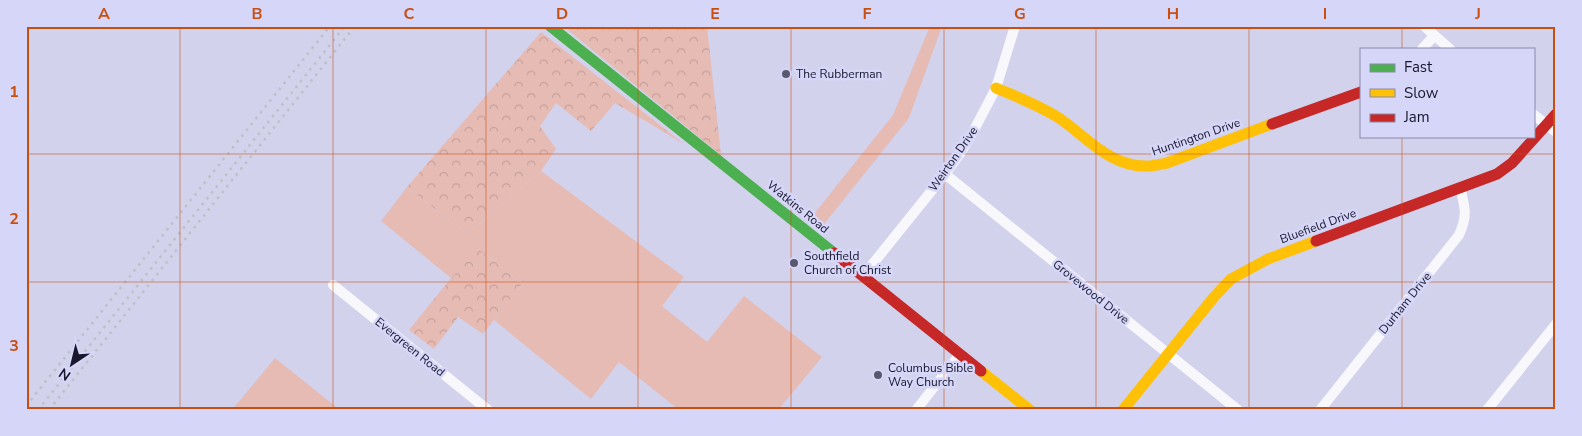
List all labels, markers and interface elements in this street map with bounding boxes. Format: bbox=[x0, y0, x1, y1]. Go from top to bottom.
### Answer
text: A bbox=[98, 3, 110, 25]
text: B bbox=[251, 3, 263, 25]
text: C bbox=[404, 3, 415, 25]
text: D bbox=[556, 3, 568, 25]
text: E bbox=[710, 3, 720, 25]
text: F bbox=[863, 3, 872, 25]
text: G bbox=[1014, 3, 1026, 25]
text: H bbox=[1167, 3, 1179, 25]
text: I bbox=[1323, 3, 1327, 25]
text: J bbox=[1474, 3, 1481, 25]
legend bbox=[1360, 48, 1534, 138]
text: Fast bbox=[1404, 57, 1433, 77]
place label: The Rubberman bbox=[796, 66, 882, 82]
marker: The Rubberman bbox=[780, 68, 792, 80]
text: 1 bbox=[9, 81, 19, 103]
text: Slow bbox=[1404, 83, 1439, 103]
text: Jam bbox=[1403, 107, 1430, 127]
street label: Huntington Drive bbox=[1150, 114, 1242, 160]
street label: Weirton Drive bbox=[925, 124, 981, 194]
street label: Watkins Road bbox=[764, 177, 832, 237]
street label: Bluefield Drive bbox=[1278, 205, 1358, 247]
text: 2 bbox=[9, 208, 19, 230]
place label: Southfield Church of Christ bbox=[804, 248, 892, 278]
street label: Grovewood Drive bbox=[1050, 256, 1132, 328]
marker: Southfield Church of Christ bbox=[788, 257, 800, 269]
street label: Durham Drive bbox=[1375, 269, 1435, 337]
street label: Evergreen Road bbox=[372, 314, 448, 380]
text: 3 bbox=[9, 335, 19, 357]
north arrow bbox=[48, 338, 98, 388]
place label: Columbus Bible Way Church bbox=[888, 360, 973, 390]
text: N bbox=[55, 363, 75, 385]
marker: Columbus Bible Way Church bbox=[872, 369, 884, 381]

